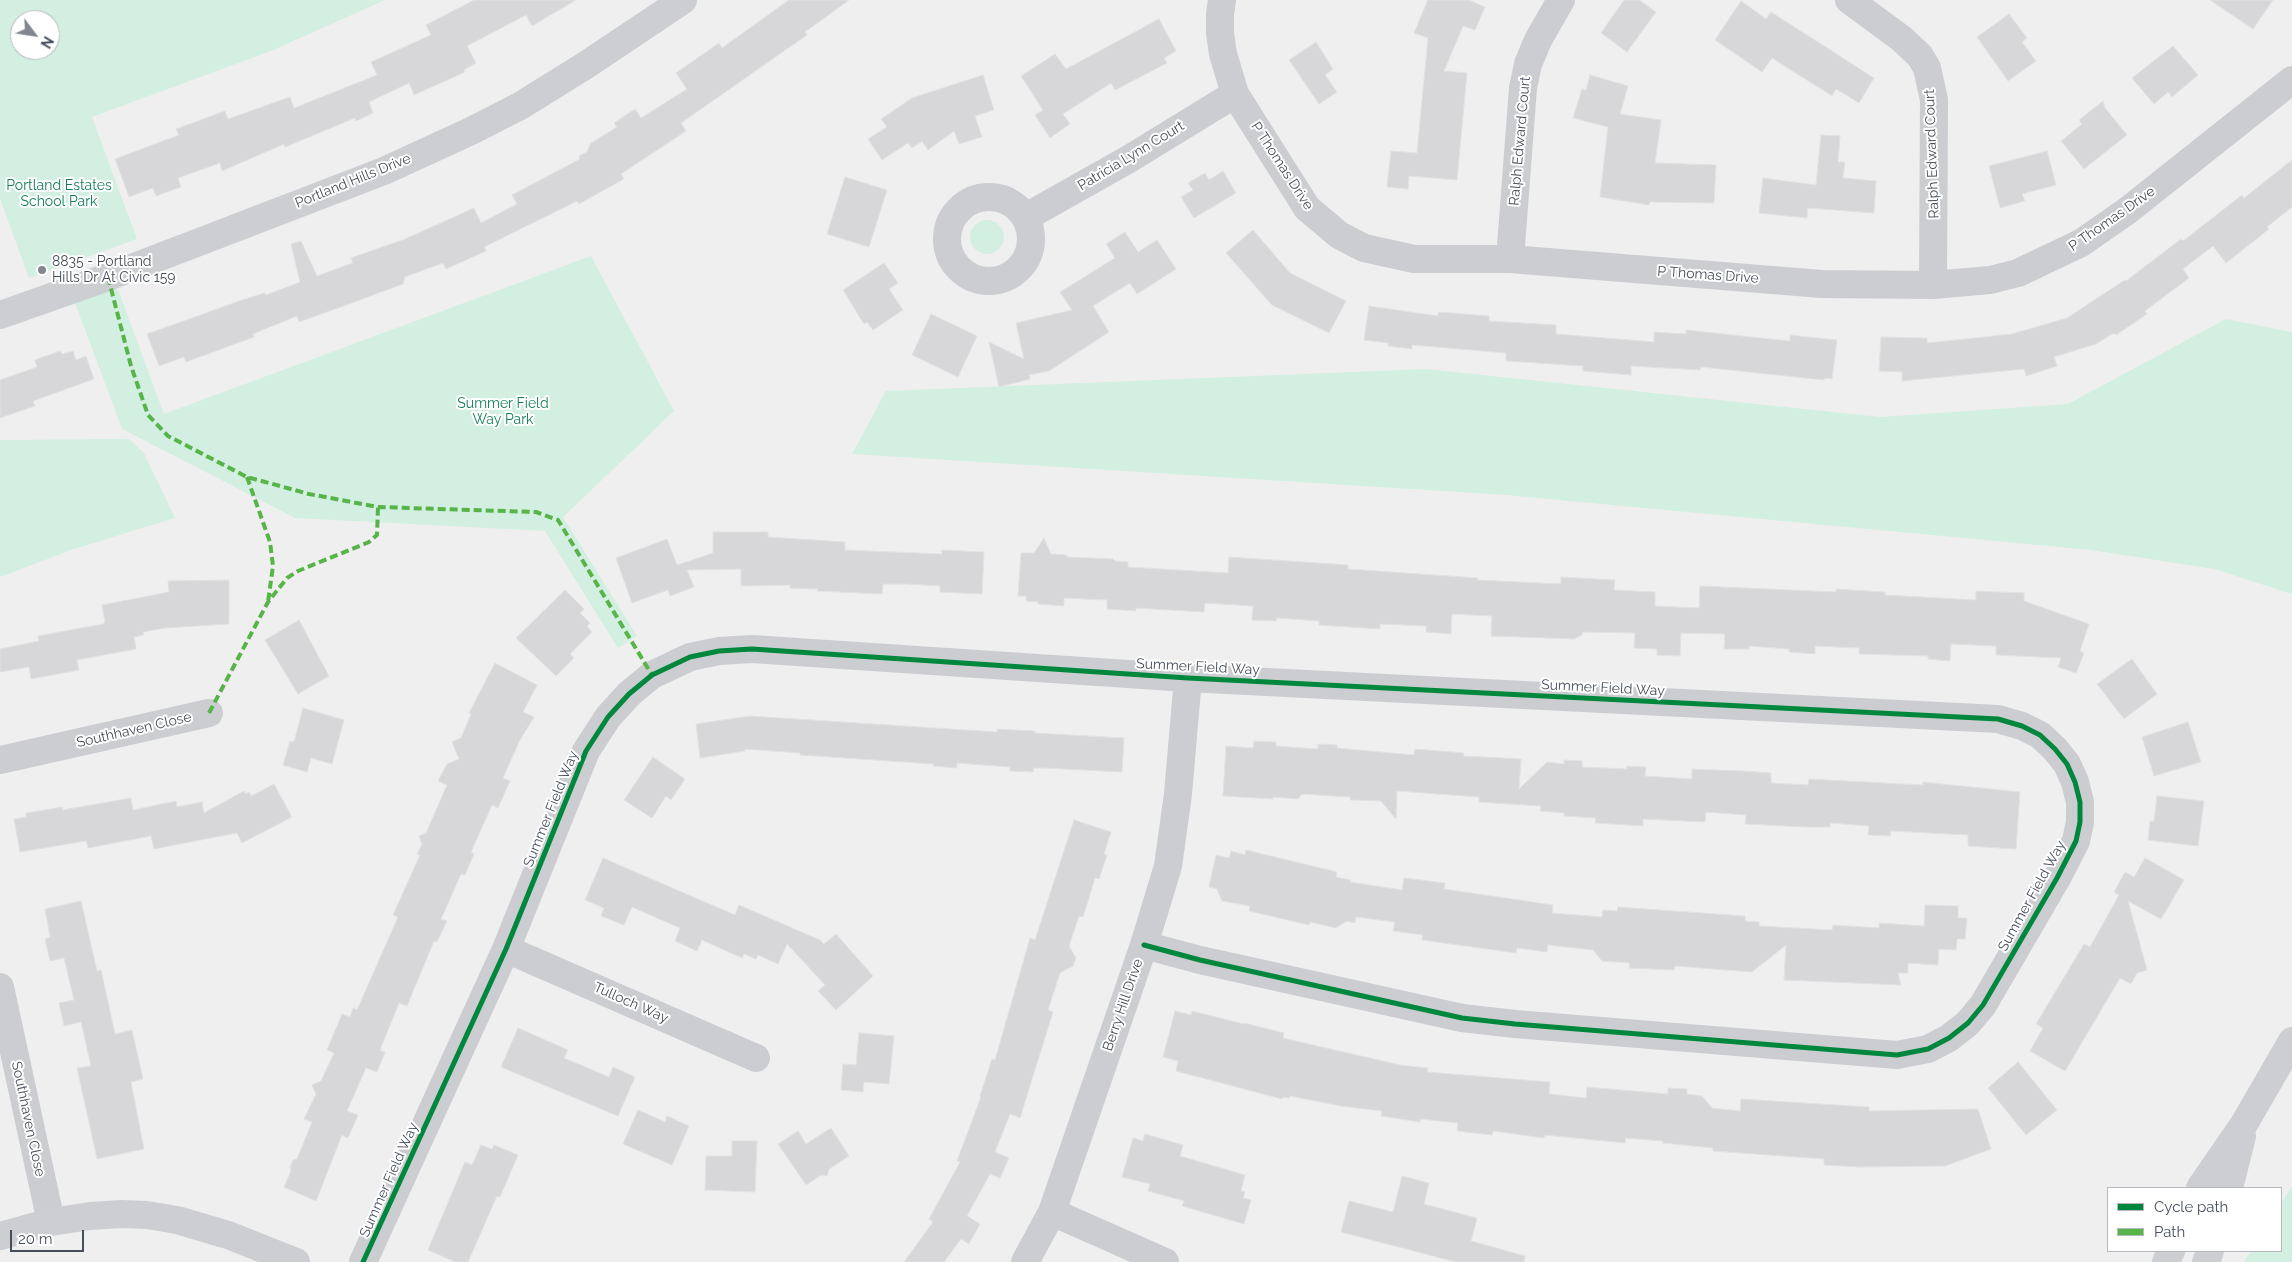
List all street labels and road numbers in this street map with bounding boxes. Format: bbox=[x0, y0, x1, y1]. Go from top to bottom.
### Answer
street label: Ralph Edward Court bbox=[1506, 76, 1534, 206]
street label: Ralph Edward Court bbox=[1921, 89, 1943, 219]
street label: Patricia Lynn Court bbox=[1075, 118, 1187, 194]
street label: P Thomas Drive bbox=[1247, 119, 1317, 213]
street label: Portland Hills Drive bbox=[293, 150, 413, 212]
street label: P Thomas Drive bbox=[2066, 183, 2158, 255]
street label: P Thomas Drive bbox=[1657, 263, 1759, 287]
street label: Summer Field Way bbox=[1136, 655, 1260, 679]
street label: Summer Field Way bbox=[1541, 676, 1665, 700]
street label: Southhaven Close bbox=[75, 709, 193, 751]
street label: Summer Field Way bbox=[520, 748, 582, 870]
street label: Summer Field Way bbox=[1995, 838, 2069, 954]
street label: Berry Hill Drive bbox=[1099, 957, 1147, 1053]
street label: Tulloch Way bbox=[591, 979, 671, 1027]
street label: Southhaven Close bbox=[8, 1060, 48, 1178]
street label: Summer Field Way bbox=[356, 1120, 422, 1240]

